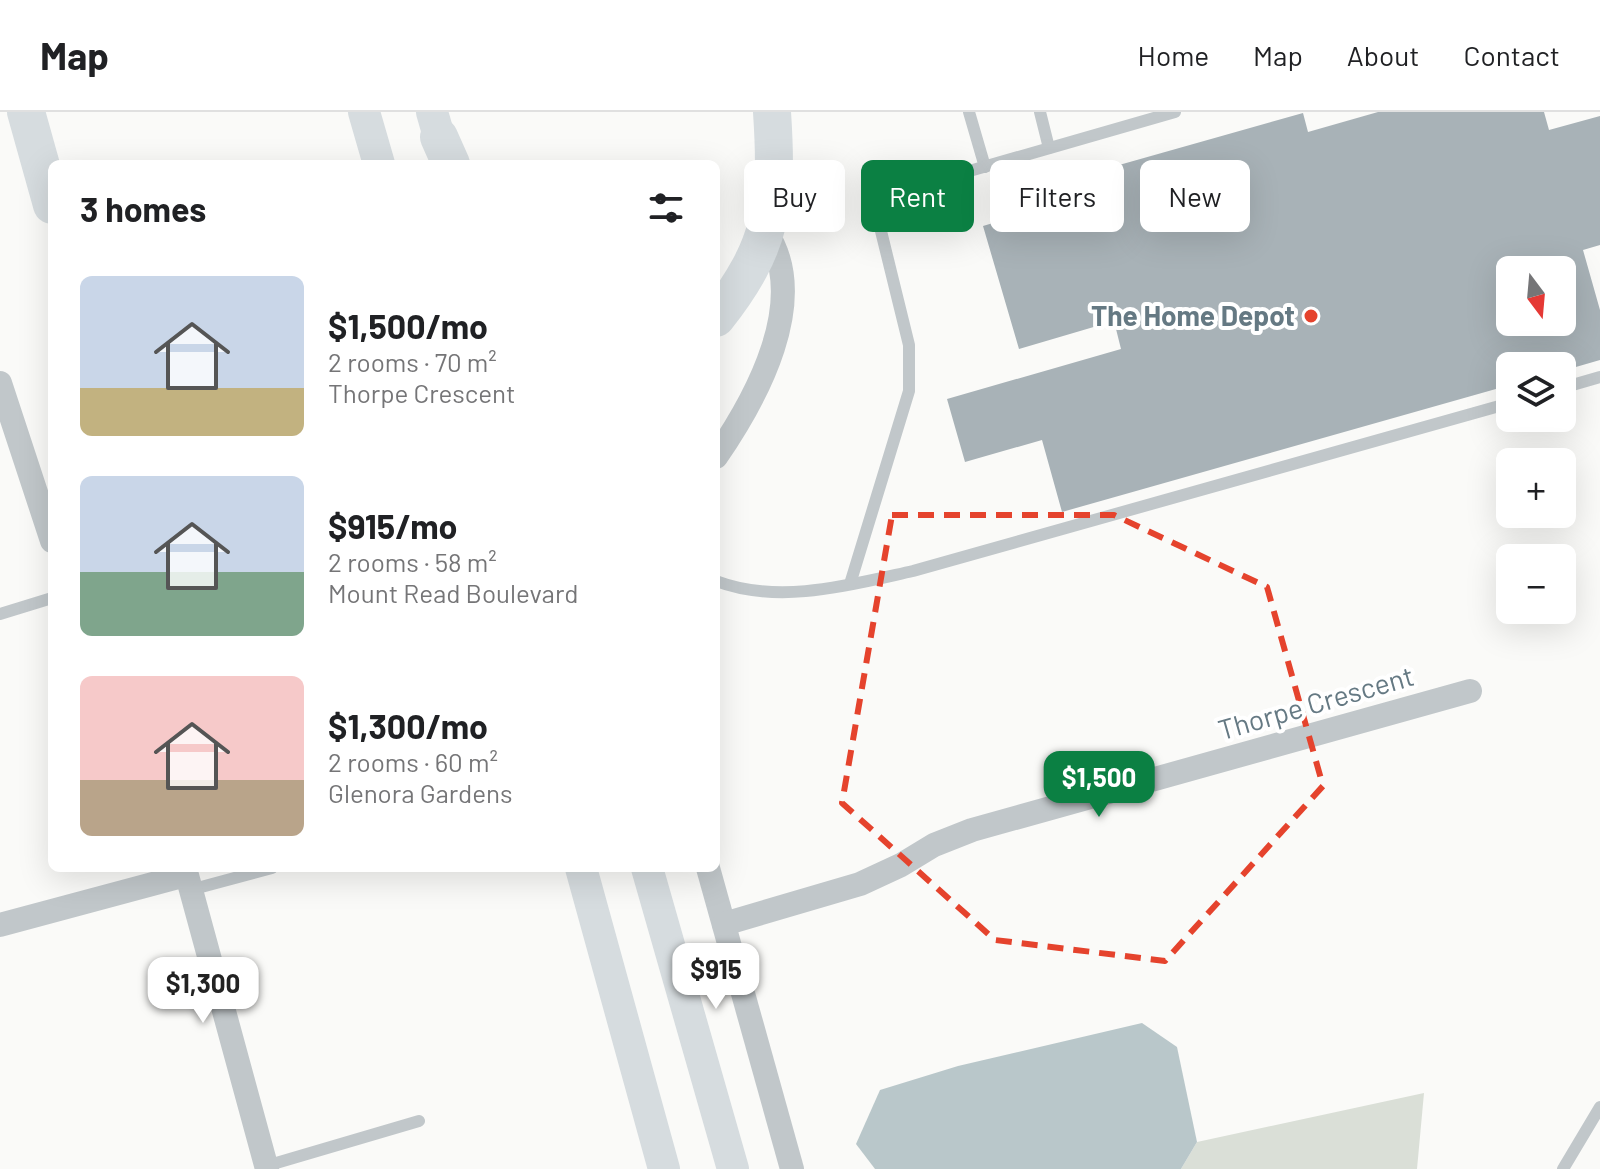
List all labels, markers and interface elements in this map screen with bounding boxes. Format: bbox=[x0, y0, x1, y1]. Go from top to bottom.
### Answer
text: Map bbox=[40, 32, 109, 78]
text: Home bbox=[1138, 38, 1209, 72]
text: Map bbox=[1253, 38, 1303, 72]
text: About bbox=[1347, 38, 1419, 72]
text: Contact bbox=[1463, 38, 1560, 72]
chip: Buy bbox=[744, 160, 845, 232]
chip: Rent bbox=[861, 160, 974, 232]
chip: Filters bbox=[990, 160, 1124, 232]
chip: New bbox=[1140, 160, 1250, 232]
icon: filters bbox=[644, 186, 688, 230]
text: 3 homes bbox=[80, 188, 206, 229]
north arrow bbox=[1496, 256, 1576, 336]
map controls bbox=[1496, 256, 1576, 624]
place label: The Home Depot bbox=[1091, 298, 1295, 332]
text: $1,500/mo bbox=[328, 305, 488, 346]
marker: The Home Depot bbox=[1302, 307, 1320, 325]
icon: home bbox=[144, 308, 240, 404]
text: 2 rooms · 70 m² bbox=[328, 346, 497, 377]
button: layers bbox=[1496, 352, 1576, 432]
text: Thorpe Crescent bbox=[328, 377, 516, 408]
button: + bbox=[1496, 448, 1576, 528]
text: $915/mo bbox=[328, 505, 458, 546]
icon: home bbox=[144, 508, 240, 604]
button: − bbox=[1496, 544, 1576, 624]
text: 2 rooms · 58 m² bbox=[328, 546, 497, 577]
text: Mount Read Boulevard bbox=[328, 577, 578, 608]
street label: Thorpe Crescent bbox=[1214, 658, 1417, 746]
text: $1,300/mo bbox=[328, 705, 488, 746]
icon: home bbox=[144, 708, 240, 804]
text: 2 rooms · 60 m² bbox=[328, 746, 498, 777]
pin: $1,500 bbox=[1034, 751, 1164, 819]
text: $1,500 bbox=[1062, 761, 1136, 792]
text: Glenora Gardens bbox=[328, 777, 513, 808]
pin: $915 bbox=[669, 943, 763, 1011]
text: $915 bbox=[690, 953, 742, 984]
pin: $1,300 bbox=[138, 957, 268, 1025]
text: $1,300 bbox=[166, 967, 240, 998]

